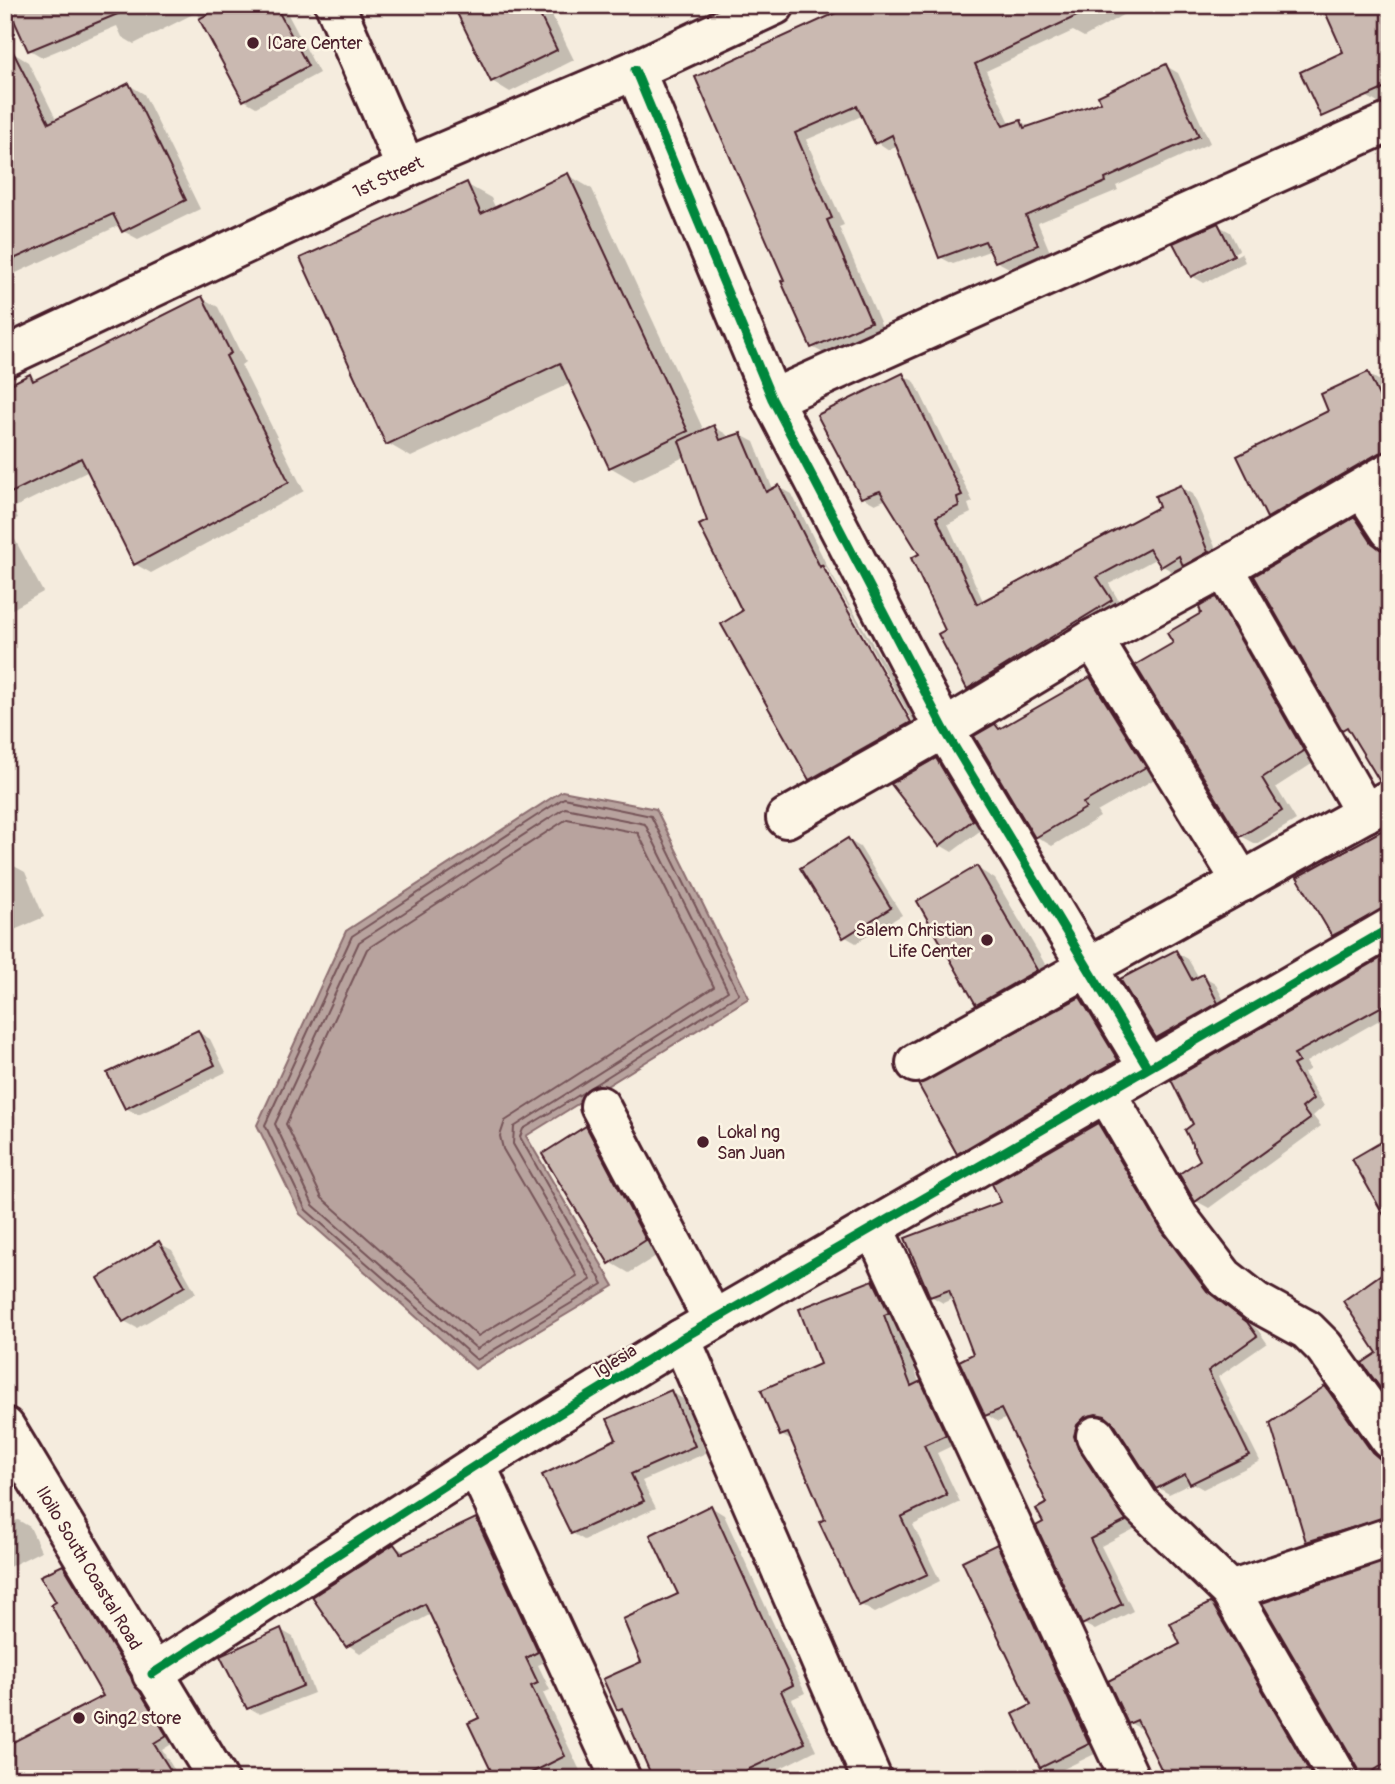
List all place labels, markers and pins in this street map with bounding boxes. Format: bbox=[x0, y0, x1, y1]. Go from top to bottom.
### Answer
place label: ICare Center bbox=[267, 32, 363, 55]
marker: ICare Center bbox=[245, 35, 261, 51]
place label: Salem Christian Life Center bbox=[856, 919, 974, 963]
marker: Salem Christian Life Center bbox=[979, 932, 995, 948]
place label: Lokal ng San Juan bbox=[717, 1121, 785, 1165]
marker: Lokal ng San Juan bbox=[695, 1134, 711, 1150]
place label: Ging2 store bbox=[93, 1707, 181, 1730]
marker: Ging2 store bbox=[71, 1710, 87, 1726]

